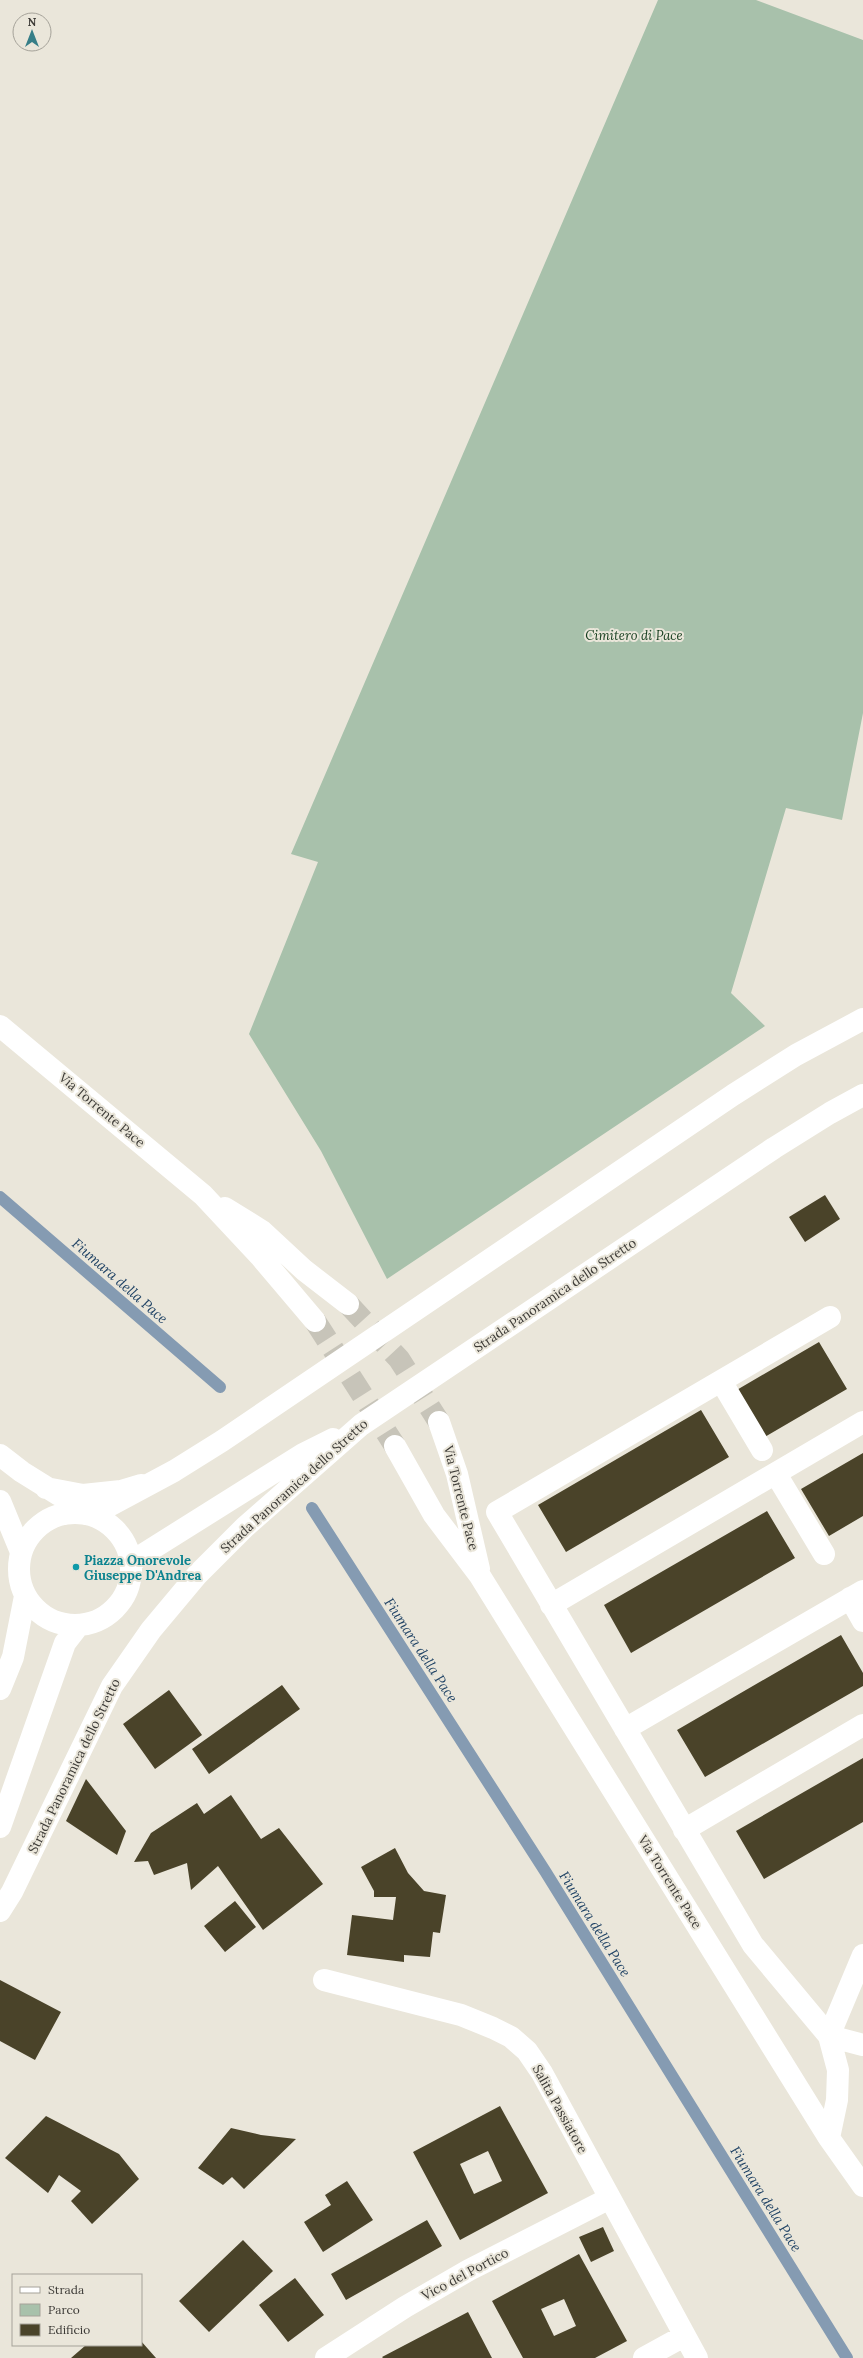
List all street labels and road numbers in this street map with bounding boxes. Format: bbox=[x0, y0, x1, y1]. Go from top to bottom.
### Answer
street label: Via Torrente Pace bbox=[55, 1068, 149, 1151]
street label: Strada Panoramica dello Stretto bbox=[470, 1234, 640, 1356]
street label: Strada Panoramica dello Stretto bbox=[217, 1415, 372, 1557]
street label: Via Torrente Pace bbox=[440, 1443, 482, 1552]
street label: Strada Panoramica dello Stretto bbox=[24, 1675, 124, 1856]
street label: Via Torrente Pace bbox=[634, 1831, 706, 1932]
street label: Salita Passiatore bbox=[529, 2062, 591, 2156]
street label: Vico del Portico bbox=[418, 2244, 512, 2304]

